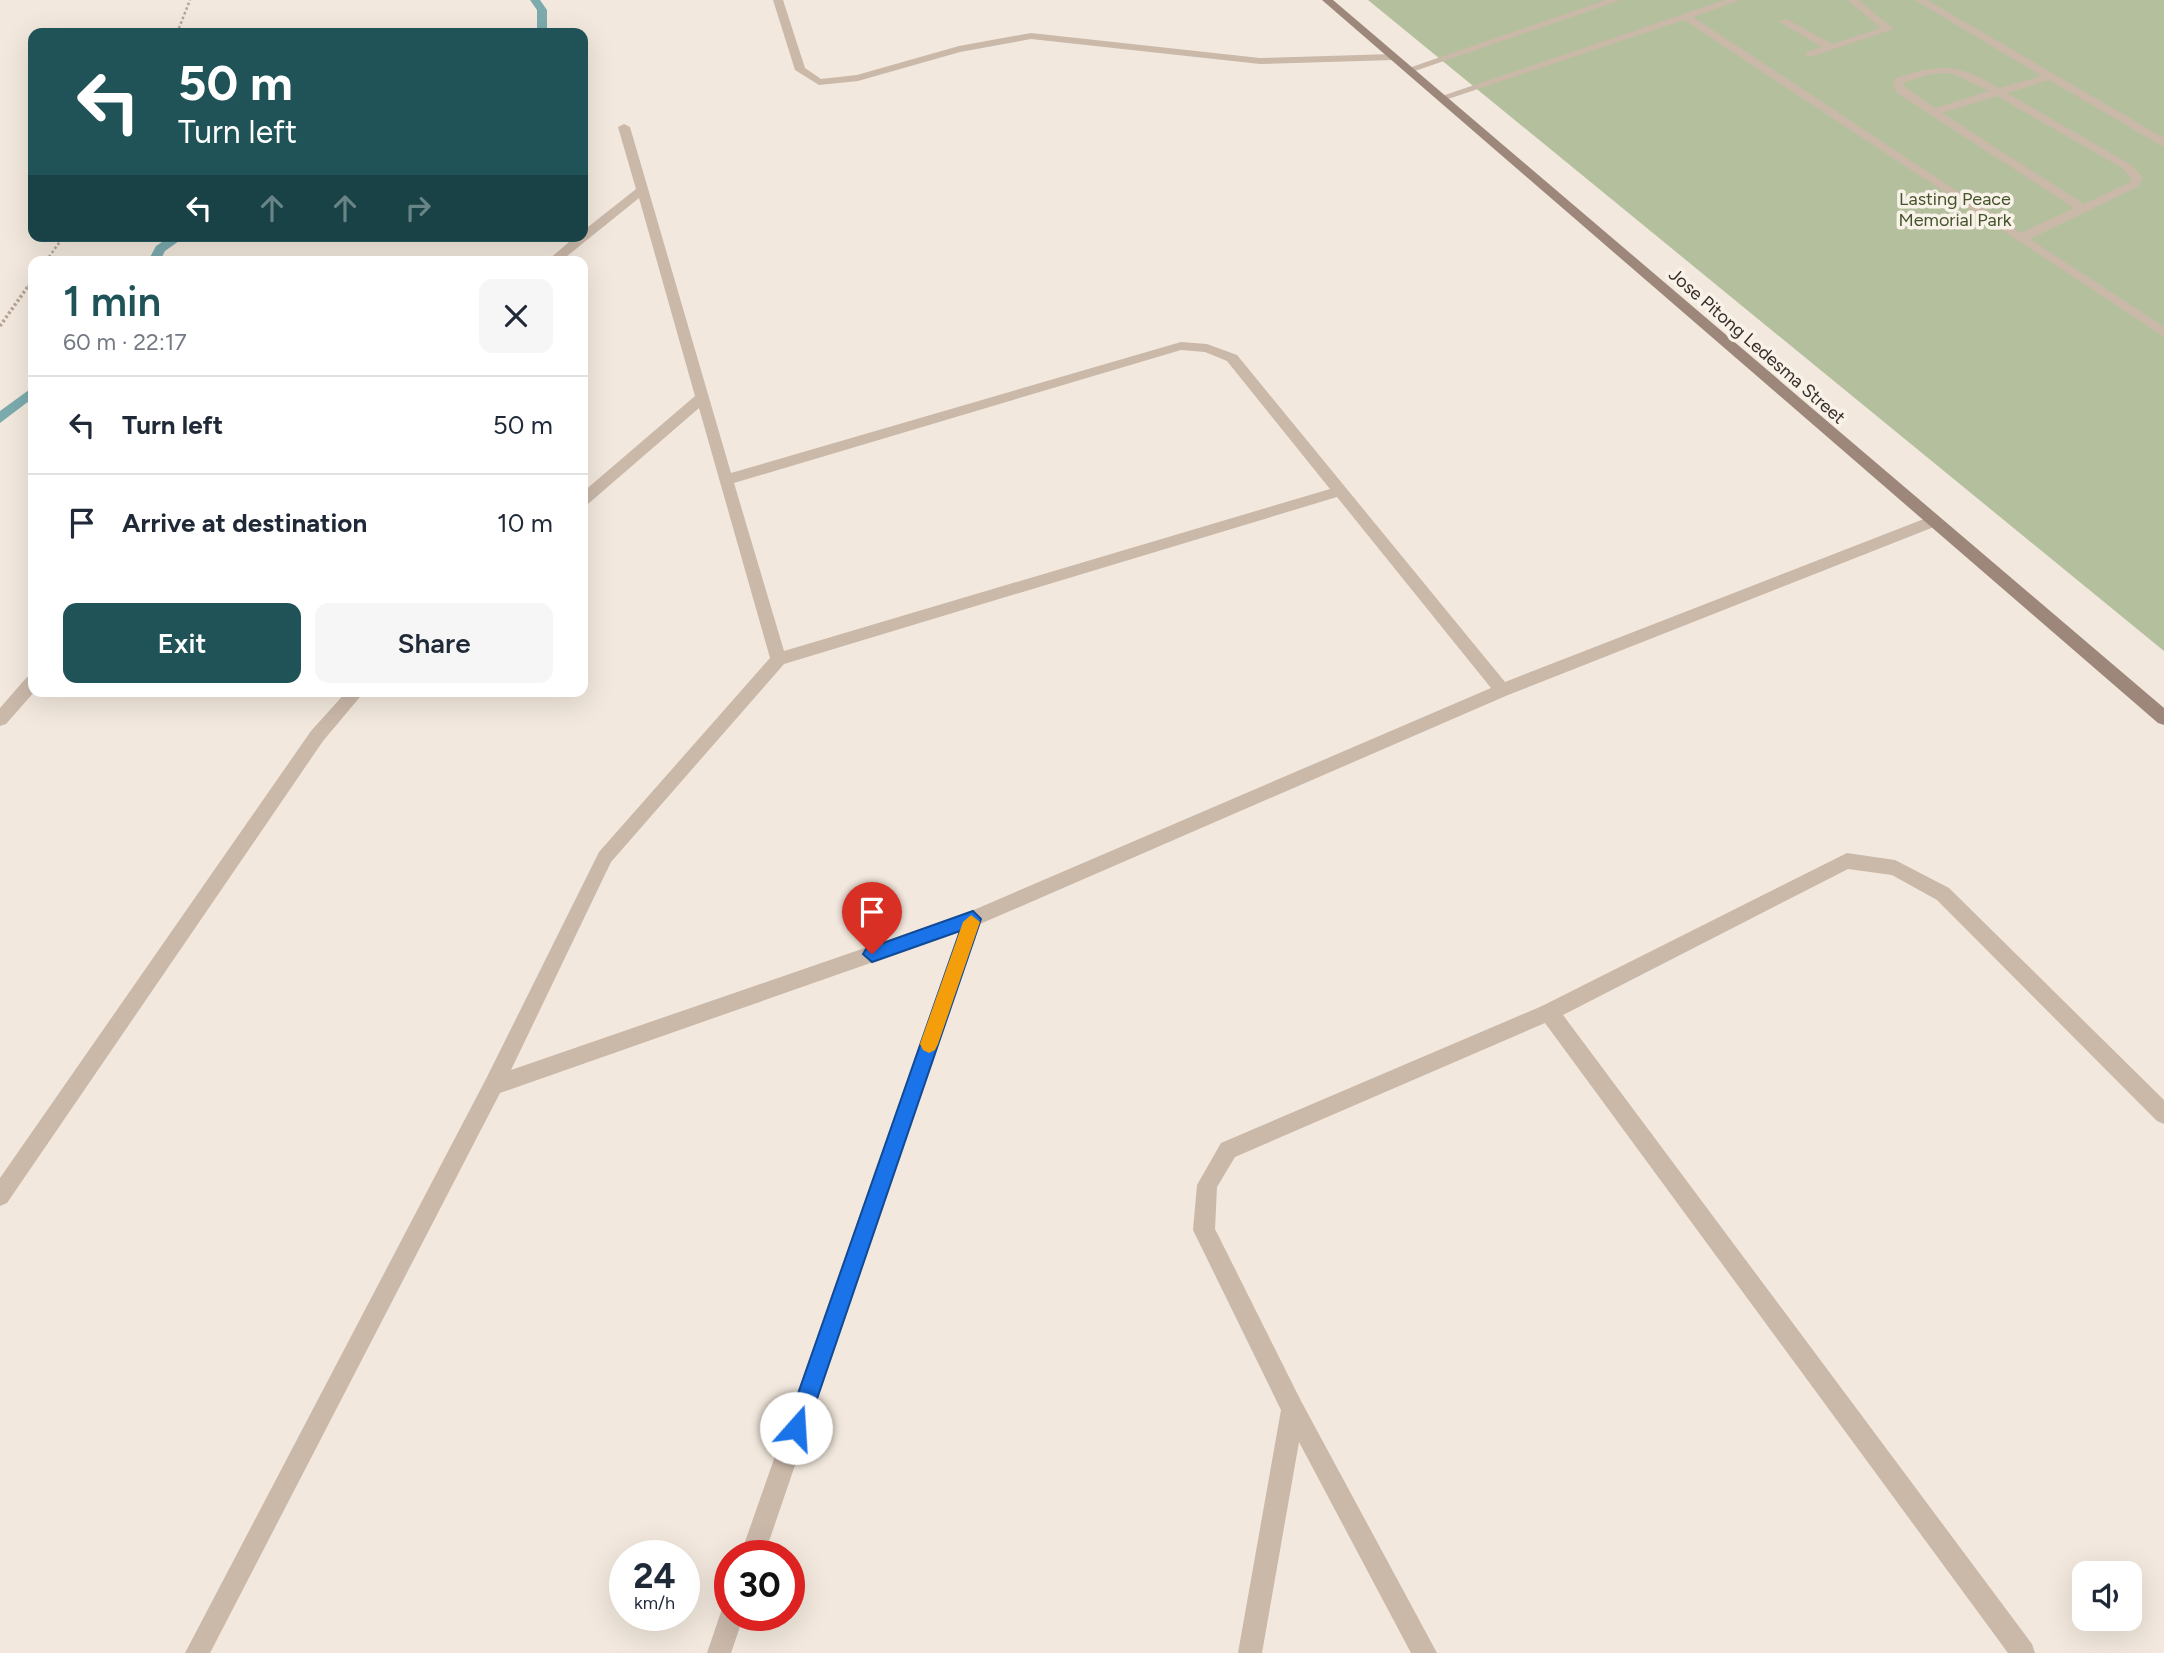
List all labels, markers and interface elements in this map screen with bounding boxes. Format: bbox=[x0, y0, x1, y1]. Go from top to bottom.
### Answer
text: 50 m bbox=[178, 53, 293, 112]
icon: left bbox=[63, 56, 154, 147]
text: Turn left bbox=[178, 113, 297, 151]
park label: Lasting Peace Memorial Park bbox=[1899, 188, 2012, 231]
icon: left bbox=[180, 189, 218, 227]
icon: ahead bbox=[253, 189, 291, 227]
icon: ahead bbox=[326, 189, 364, 227]
icon: right bbox=[399, 189, 437, 227]
street label: Jose Pitong Ledesma Street bbox=[1664, 263, 1850, 429]
text: 1 min bbox=[63, 276, 161, 327]
button: close bbox=[479, 279, 553, 353]
text: 60 m · 22:17 bbox=[63, 328, 187, 356]
icon: left bbox=[63, 406, 101, 444]
text: Turn left bbox=[122, 409, 223, 441]
text: 50 m bbox=[493, 409, 553, 441]
icon: arrive bbox=[63, 504, 101, 542]
text: Arrive at destination bbox=[122, 507, 367, 539]
text: 10 m bbox=[497, 507, 553, 539]
button: Exit bbox=[63, 603, 301, 683]
button: Share bbox=[315, 603, 553, 683]
pin bbox=[842, 882, 902, 954]
icon: arrive bbox=[853, 893, 891, 931]
position arrow bbox=[759, 1391, 833, 1465]
speed limit sign: 30 bbox=[714, 1540, 805, 1631]
text: 24 bbox=[633, 1555, 676, 1597]
map controls bbox=[2072, 1561, 2142, 1631]
button: sound bbox=[2072, 1561, 2142, 1631]
text: km/h bbox=[634, 1592, 675, 1614]

